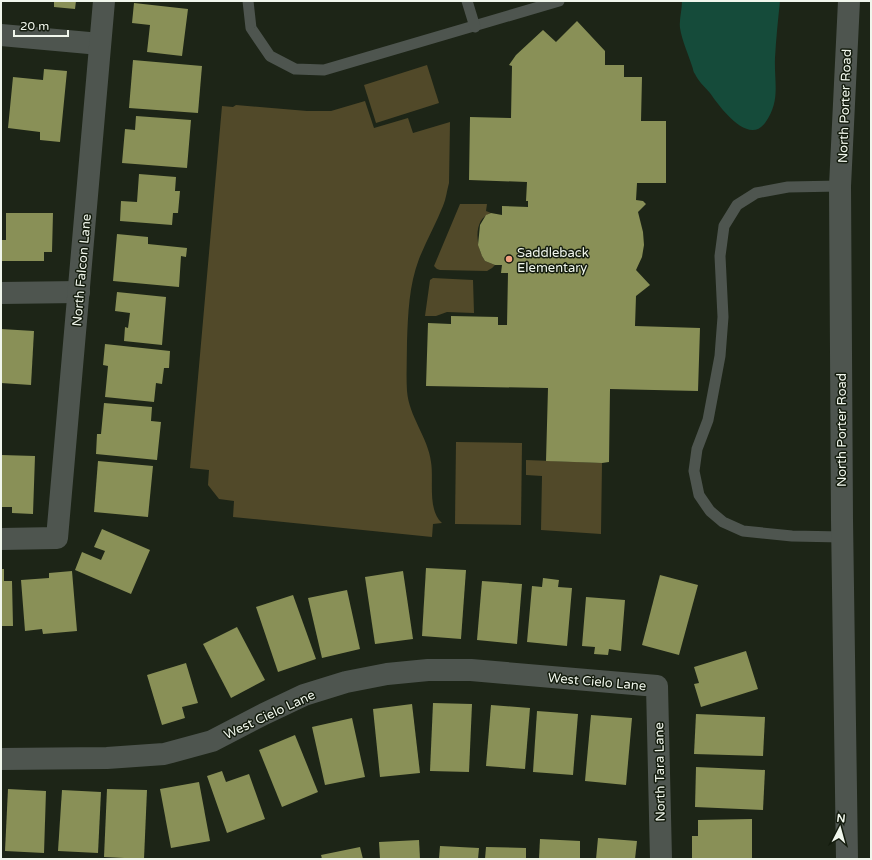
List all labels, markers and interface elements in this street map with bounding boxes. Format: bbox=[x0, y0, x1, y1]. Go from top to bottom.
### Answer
scale bar bbox=[14, 12, 68, 38]
text: 20 m bbox=[20, 19, 49, 33]
street label: North Porter Road bbox=[835, 49, 855, 163]
street label: North Falcon Lane bbox=[69, 213, 95, 327]
place label: Saddleback Elementary bbox=[517, 245, 589, 276]
marker: Saddleback Elementary bbox=[504, 254, 514, 264]
street label: North Porter Road bbox=[834, 373, 850, 487]
street label: West Cielo Lane bbox=[547, 670, 647, 694]
street label: West Cielo Lane bbox=[221, 687, 318, 743]
street label: North Tara Lane bbox=[651, 722, 669, 822]
north arrow bbox=[820, 808, 860, 848]
text: N bbox=[836, 812, 846, 825]

